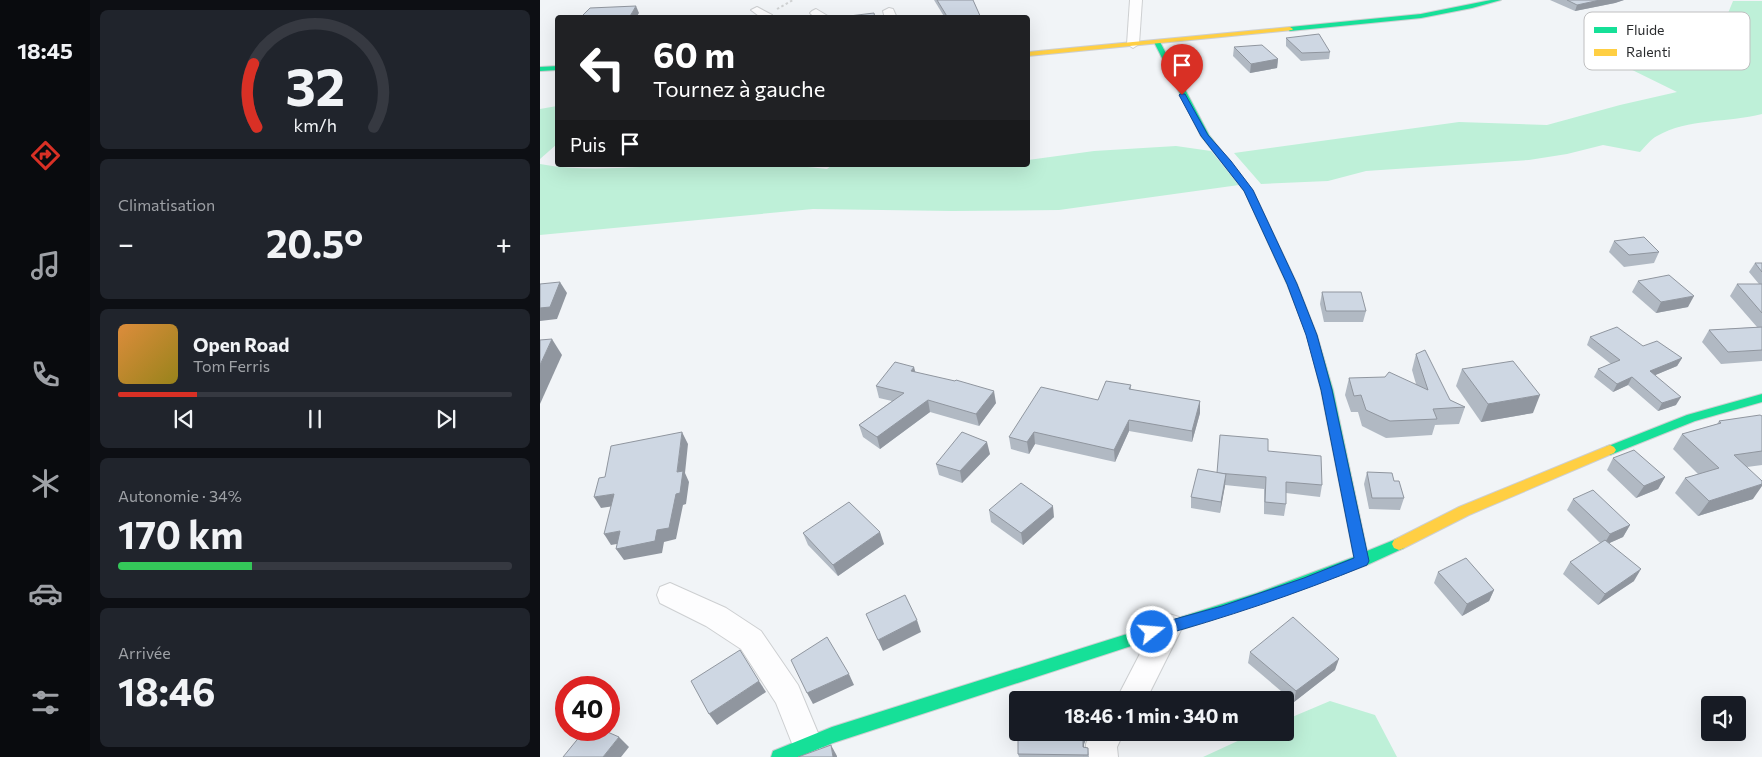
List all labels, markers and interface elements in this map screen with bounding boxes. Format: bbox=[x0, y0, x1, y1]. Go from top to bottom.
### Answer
legend bbox=[1584, 12, 1750, 70]
text: Fluide bbox=[1626, 21, 1664, 38]
text: 60 m bbox=[653, 32, 735, 75]
icon: left bbox=[570, 35, 635, 100]
text: 18:45 bbox=[17, 37, 73, 64]
text: Ralenti bbox=[1626, 43, 1671, 60]
pin bbox=[1161, 44, 1203, 95]
icon: arrive bbox=[1168, 51, 1196, 79]
text: 32 bbox=[285, 53, 345, 117]
text: Tournez à gauche bbox=[653, 75, 825, 102]
text: km/h bbox=[293, 114, 337, 136]
icon: arrive bbox=[616, 130, 644, 158]
text: Puis bbox=[570, 133, 606, 156]
icon: directions bbox=[28, 138, 63, 173]
text: Climatisation bbox=[118, 195, 215, 214]
text: 20.5° bbox=[266, 219, 363, 266]
text: − bbox=[118, 226, 134, 260]
text: + bbox=[496, 226, 512, 260]
icon: music bbox=[28, 248, 63, 283]
text: Open Road bbox=[193, 333, 289, 356]
text: Tom Ferris bbox=[193, 356, 270, 375]
icon: phone bbox=[28, 357, 63, 392]
icon: previous bbox=[170, 405, 198, 433]
icon: pause bbox=[301, 405, 329, 433]
icon: next bbox=[432, 405, 460, 433]
icon: climate bbox=[28, 466, 63, 501]
text: Autonomie · 34% bbox=[118, 486, 242, 505]
text: 170 km bbox=[118, 510, 243, 557]
icon: car bbox=[28, 576, 63, 611]
position arrow bbox=[1125, 605, 1177, 657]
text: Arrivée bbox=[118, 643, 171, 662]
text: 18:46 bbox=[118, 667, 216, 714]
speed limit sign: 40 bbox=[555, 676, 620, 741]
icon: filters bbox=[28, 685, 63, 720]
map controls bbox=[1701, 696, 1746, 741]
button: sound bbox=[1701, 696, 1746, 741]
text: 18:46 · 1 min · 340 m bbox=[1065, 704, 1238, 727]

